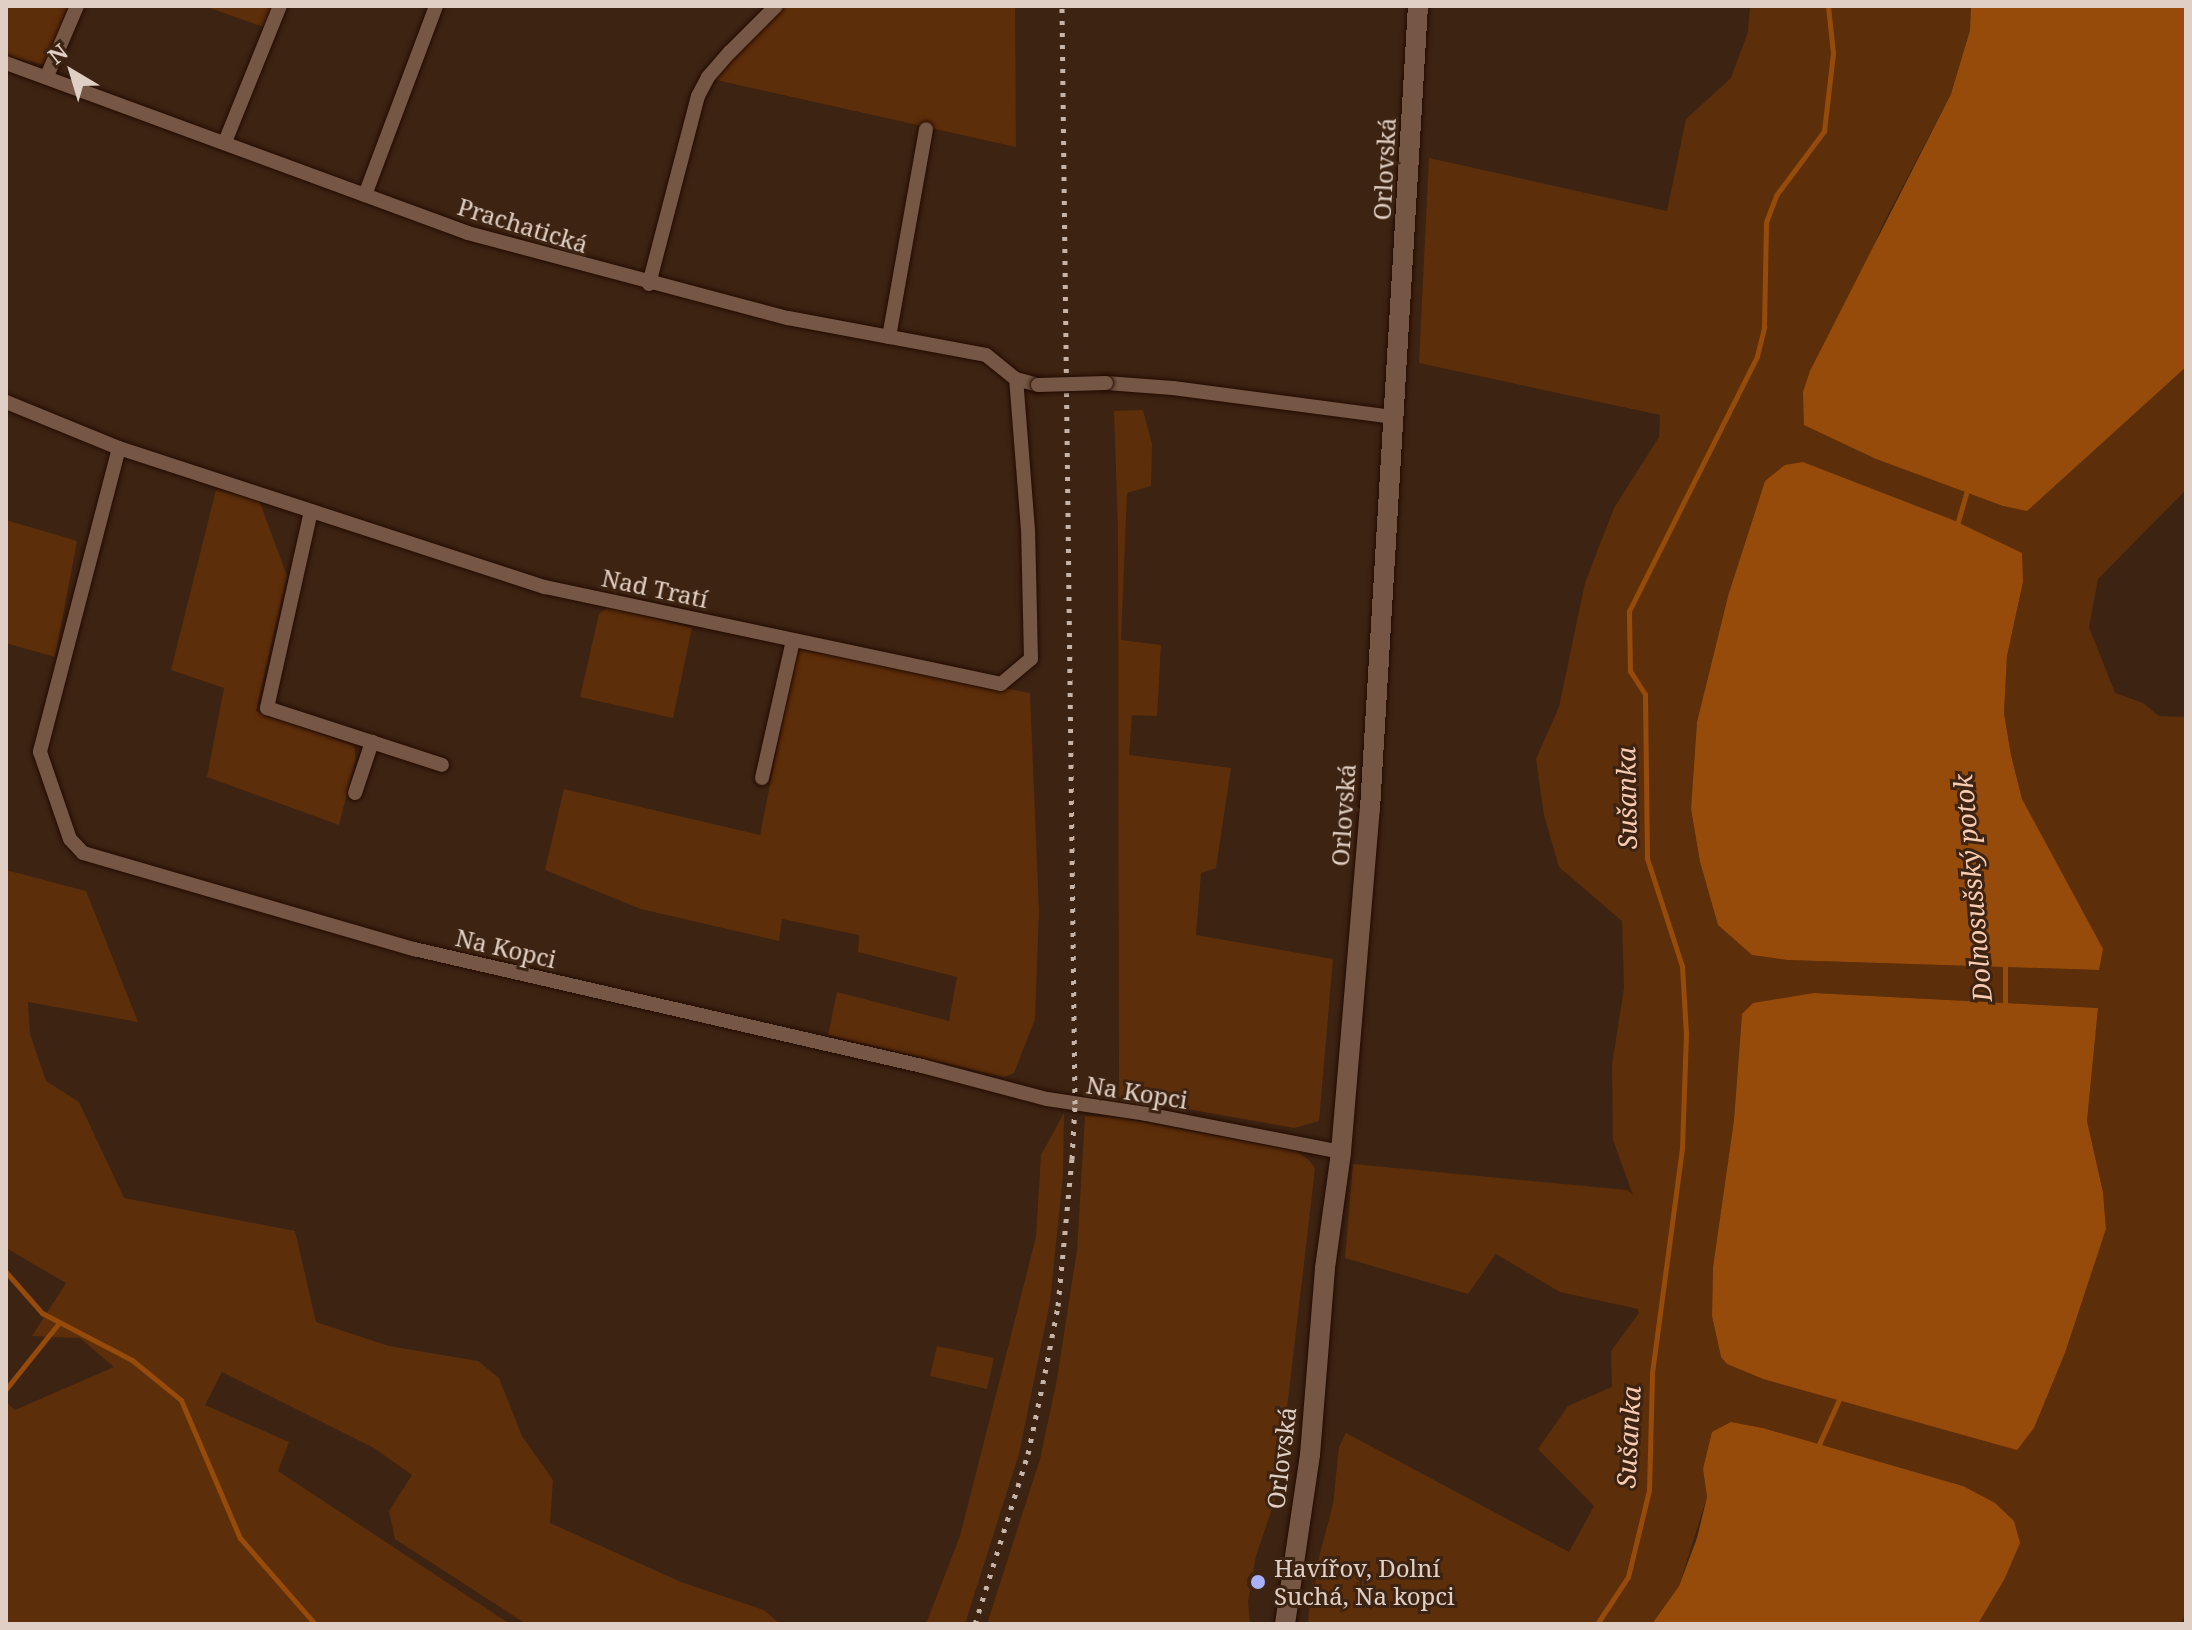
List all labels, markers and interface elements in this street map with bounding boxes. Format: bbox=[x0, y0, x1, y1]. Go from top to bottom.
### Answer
north arrow bbox=[32, 32, 112, 112]
text: N bbox=[41, 36, 73, 70]
street label: Orlovská bbox=[1367, 117, 1401, 221]
street label: Prachatická bbox=[454, 192, 592, 258]
street label: Nad Tratí bbox=[599, 563, 711, 613]
water label: Sušanka bbox=[1611, 747, 1643, 849]
street label: Orlovská bbox=[1325, 763, 1361, 867]
water label: Dolnosušský potok bbox=[1948, 773, 1998, 1003]
street label: Na Kopci bbox=[453, 922, 559, 974]
street label: Na Kopci bbox=[1084, 1070, 1190, 1114]
water label: Sušanka bbox=[1611, 1385, 1647, 1489]
street label: Orlovská bbox=[1260, 1405, 1302, 1511]
place label: Havířov, Dolní Suchá, Na kopci bbox=[1274, 1554, 1455, 1610]
marker: Havířov, Dolní Suchá, Na kopci bbox=[1249, 1573, 1267, 1591]

